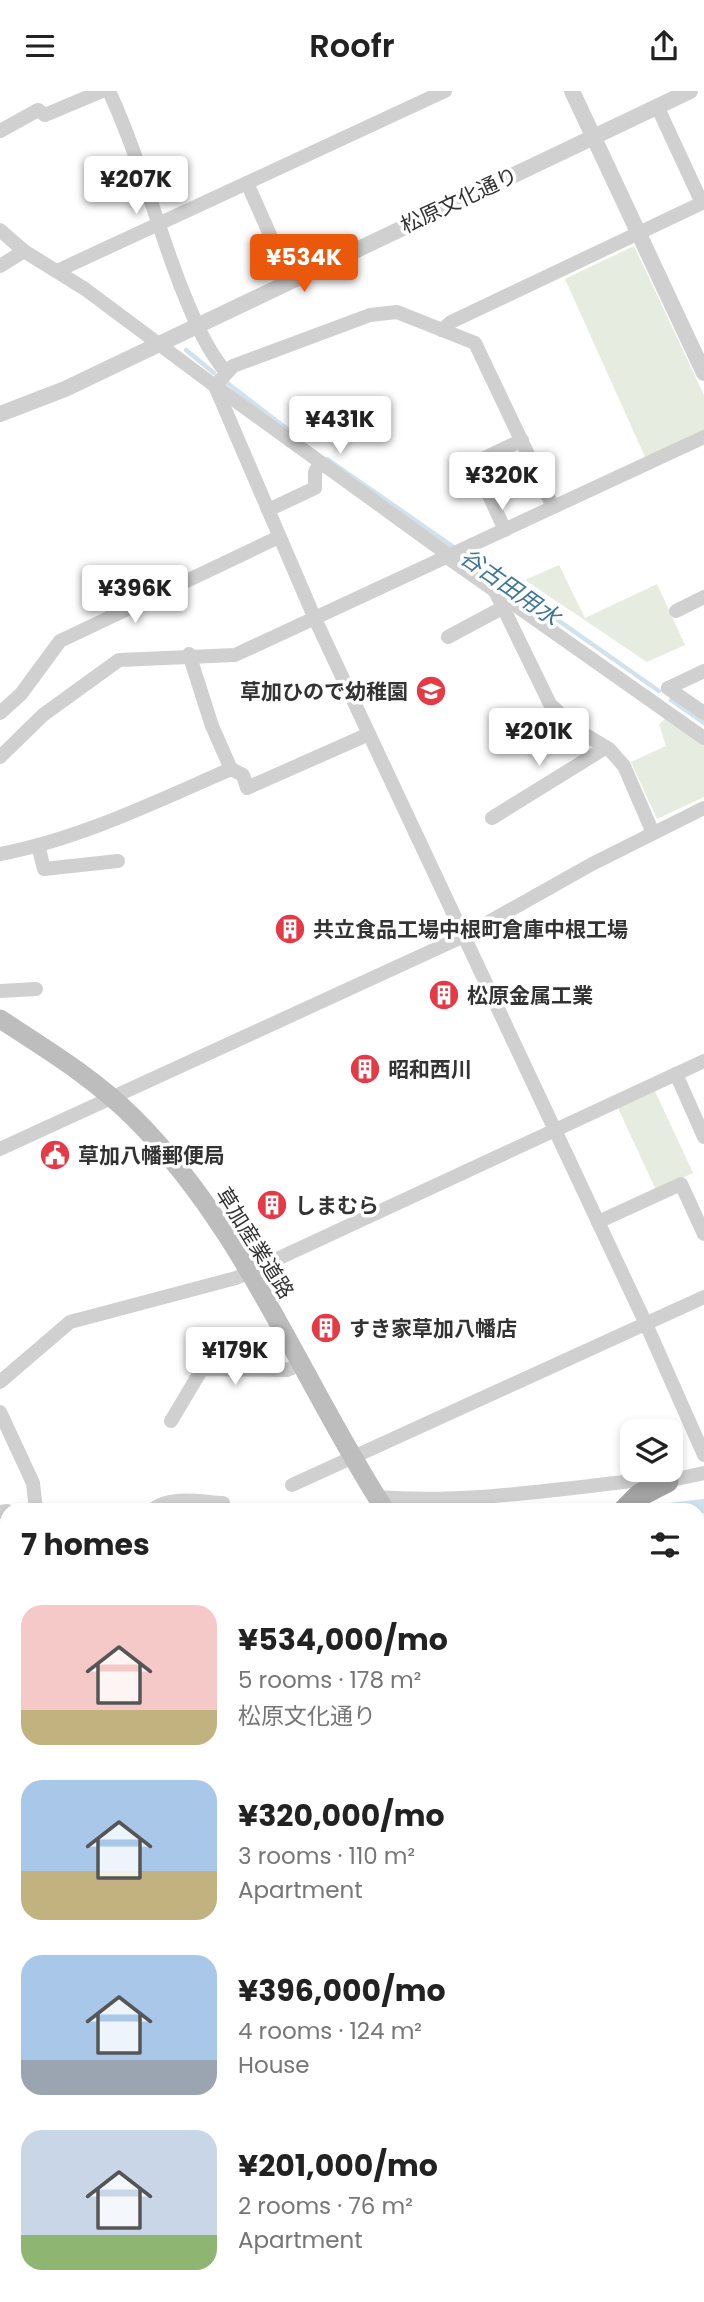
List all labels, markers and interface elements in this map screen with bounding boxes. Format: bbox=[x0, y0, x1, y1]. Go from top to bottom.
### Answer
text: Roofr bbox=[309, 23, 395, 68]
icon: menu bbox=[21, 27, 59, 65]
icon: share bbox=[645, 27, 683, 65]
pin: ¥207K bbox=[87, 157, 185, 216]
street label: 松原文化通り bbox=[396, 160, 522, 240]
text: ¥207K bbox=[100, 163, 172, 195]
pin: ¥534K bbox=[255, 235, 353, 294]
text: ¥534K bbox=[266, 241, 342, 273]
pin: ¥431K bbox=[291, 397, 389, 456]
text: ¥431K bbox=[305, 403, 375, 435]
pin: ¥320K bbox=[453, 453, 551, 512]
text: ¥320K bbox=[465, 459, 539, 491]
water label: 谷古田用水 bbox=[454, 541, 569, 635]
pin: ¥396K bbox=[86, 566, 184, 625]
text: ¥396K bbox=[98, 572, 172, 604]
school or university icon: 草加ひので幼稚園 bbox=[414, 674, 448, 708]
place label: 草加ひので幼稚園 bbox=[240, 677, 408, 706]
pin: ¥201K bbox=[490, 709, 588, 768]
text: ¥201K bbox=[505, 715, 573, 747]
building icon: 共立食品工場中根町倉庫中根工場 bbox=[273, 912, 307, 946]
place label: 共立食品工場中根町倉庫中根工場 bbox=[313, 915, 628, 944]
building icon: 松原金属工業 bbox=[427, 978, 461, 1012]
place label: 松原金属工業 bbox=[467, 981, 593, 1010]
building icon: 昭和西川 bbox=[348, 1052, 382, 1086]
place label: 昭和西川 bbox=[388, 1055, 472, 1084]
public building icon: 草加八幡郵便局 bbox=[38, 1138, 72, 1172]
place label: 草加八幡郵便局 bbox=[78, 1141, 225, 1170]
street label: 草加産業道路 bbox=[209, 1182, 301, 1304]
building icon: しまむら bbox=[255, 1188, 289, 1222]
place label: しまむら bbox=[295, 1191, 379, 1220]
building icon: すき家草加八幡店 bbox=[309, 1311, 343, 1345]
place label: すき家草加八幡店 bbox=[349, 1314, 517, 1343]
pin: ¥179K bbox=[186, 1327, 284, 1387]
text: ¥179K bbox=[202, 1334, 268, 1366]
map controls bbox=[620, 1419, 683, 1482]
button: layers bbox=[620, 1419, 683, 1482]
text: 7 homes bbox=[21, 1523, 150, 1566]
icon: filters bbox=[646, 1526, 684, 1564]
text: ¥534,000/mo bbox=[238, 1618, 448, 1661]
icon: home bbox=[77, 1633, 161, 1717]
text: 5 rooms · 178 m² bbox=[238, 1664, 421, 1696]
text: 松原文化通り bbox=[238, 1700, 376, 1732]
text: ¥320,000/mo bbox=[238, 1794, 445, 1837]
icon: home bbox=[77, 1808, 161, 1892]
text: 3 rooms · 110 m² bbox=[238, 1840, 415, 1872]
text: Apartment bbox=[238, 1874, 363, 1906]
text: ¥396,000/mo bbox=[238, 1969, 446, 2012]
icon: home bbox=[77, 1983, 161, 2067]
text: 4 rooms · 124 m² bbox=[238, 2015, 422, 2047]
text: House bbox=[238, 2049, 310, 2081]
text: ¥201,000/mo bbox=[238, 2144, 438, 2187]
icon: home bbox=[77, 2158, 161, 2242]
text: 2 rooms · 76 m² bbox=[238, 2190, 413, 2222]
text: Apartment bbox=[238, 2224, 363, 2256]

